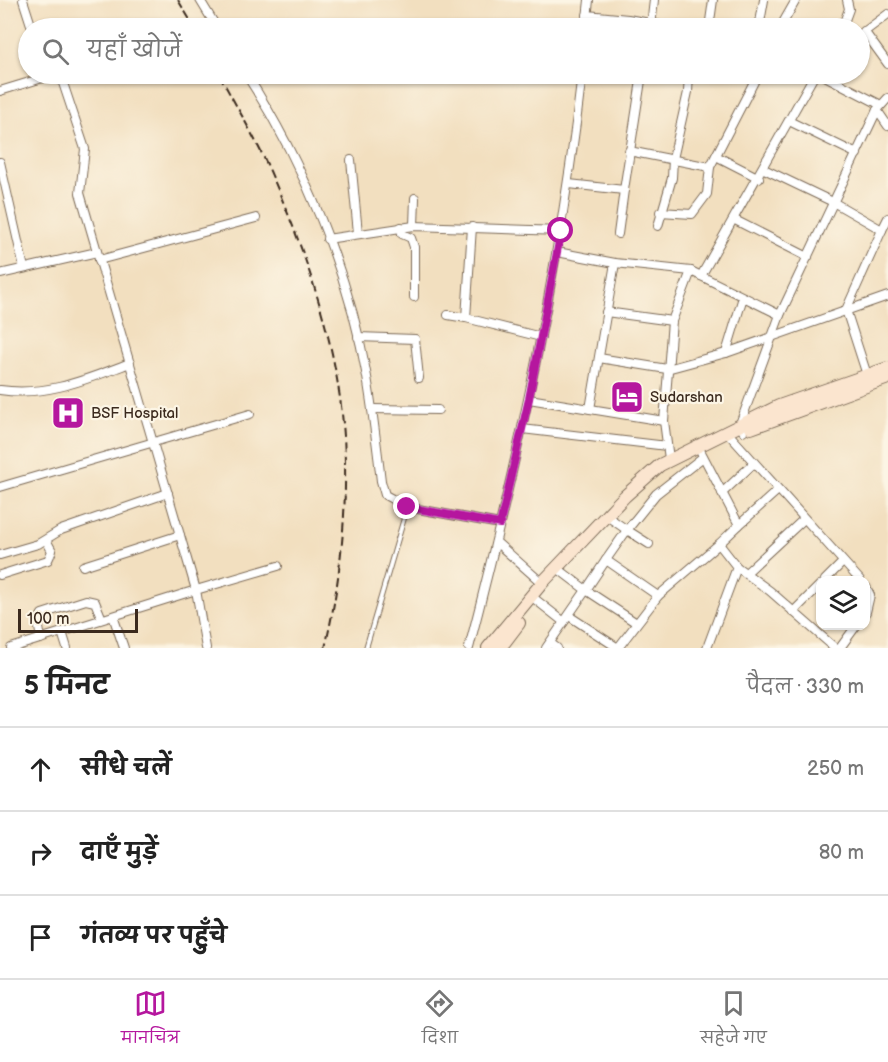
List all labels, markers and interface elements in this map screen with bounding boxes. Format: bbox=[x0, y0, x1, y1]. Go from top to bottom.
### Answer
search box bbox=[18, 18, 870, 84]
icon: search bbox=[39, 35, 72, 68]
text: यहाँ खोजें bbox=[87, 37, 182, 64]
route start bbox=[547, 217, 573, 243]
hotel icon: Sudarshan bbox=[609, 379, 645, 415]
place label: Sudarshan bbox=[650, 388, 723, 407]
hospital icon: BSF Hospital bbox=[50, 395, 86, 431]
place label: BSF Hospital bbox=[91, 404, 178, 423]
route end bbox=[393, 493, 419, 519]
map controls bbox=[816, 576, 870, 630]
button: layers bbox=[816, 576, 870, 630]
scale bar bbox=[18, 606, 138, 634]
text: 100 m bbox=[27, 610, 70, 629]
text: 5 मिनट bbox=[24, 671, 109, 702]
text: पैदल · 330 m bbox=[746, 675, 864, 699]
icon: ahead bbox=[24, 753, 57, 786]
text: सीधे चलें bbox=[81, 755, 171, 782]
text: 250 m bbox=[807, 757, 864, 781]
icon: right bbox=[24, 837, 57, 870]
text: दाएँ मुड़ें bbox=[81, 839, 158, 866]
text: 80 m bbox=[819, 841, 864, 865]
icon: arrive bbox=[24, 921, 57, 954]
text: गंतव्य पर पहुँचे bbox=[81, 923, 227, 950]
tab: मानचित्र bbox=[121, 987, 180, 1055]
tab: दिशा bbox=[422, 987, 458, 1055]
tab: सहेजे गए bbox=[700, 987, 767, 1055]

